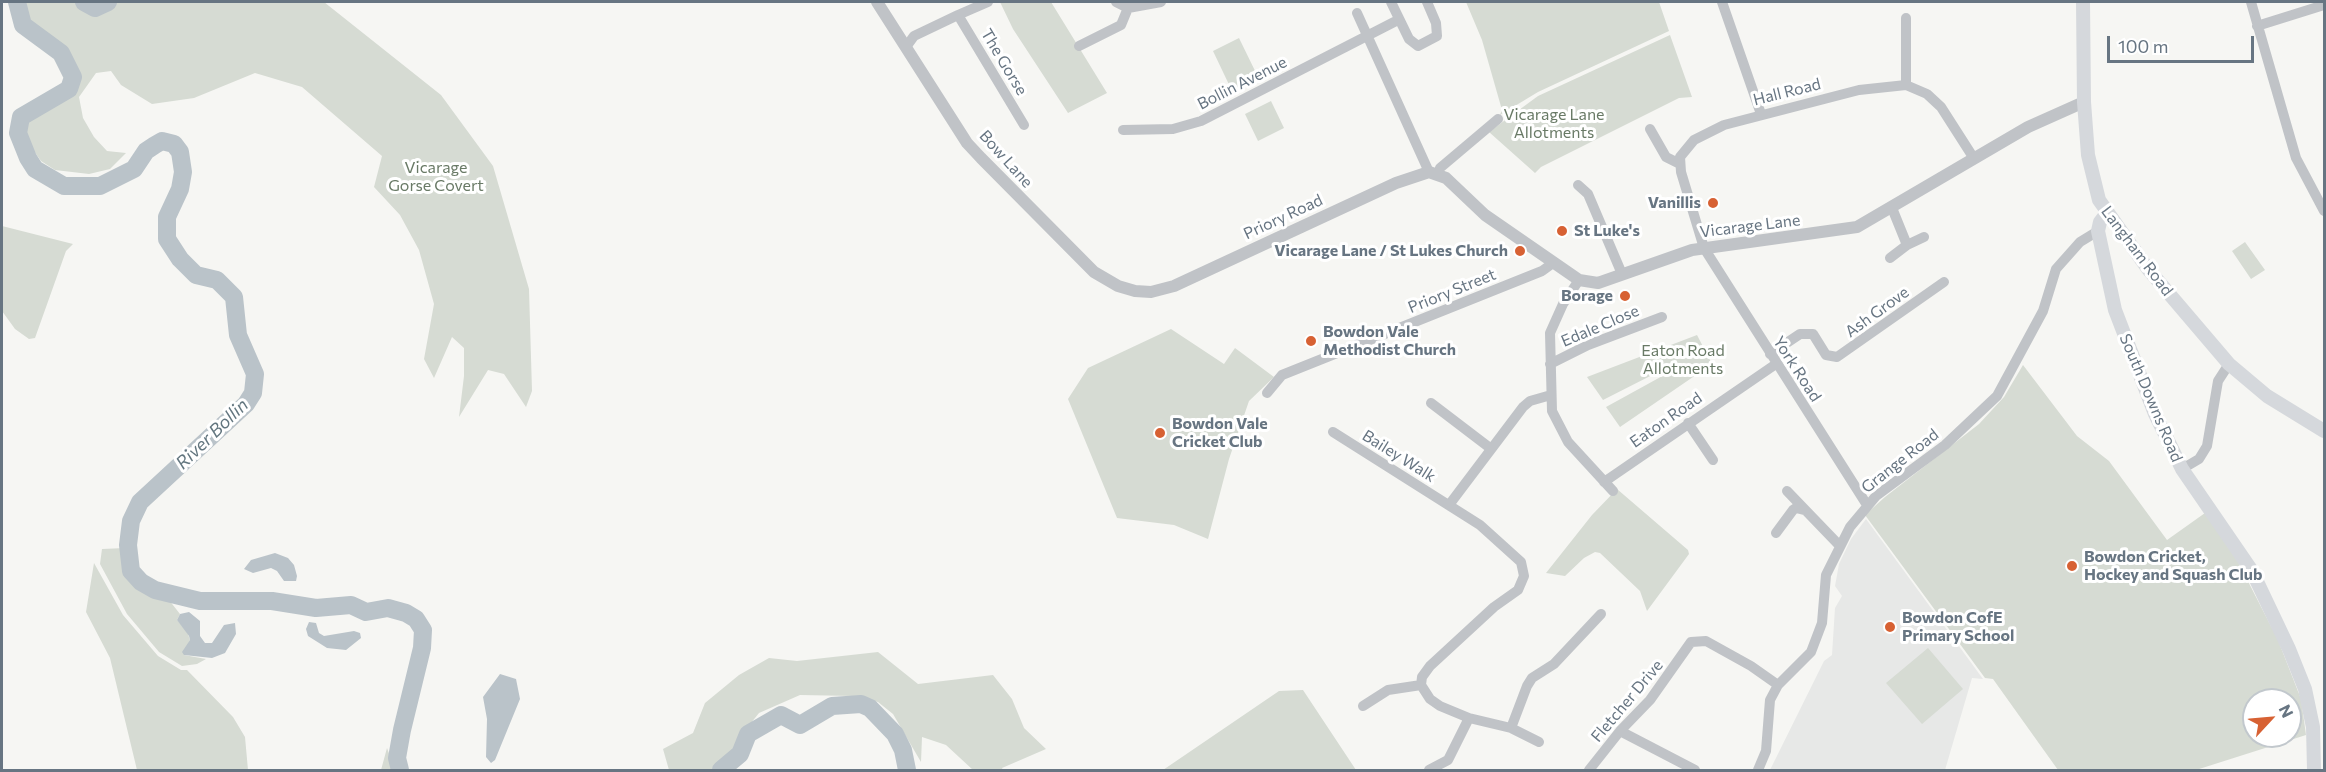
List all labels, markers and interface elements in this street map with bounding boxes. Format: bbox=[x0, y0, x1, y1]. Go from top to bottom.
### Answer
scale bar bbox=[2110, 24, 2257, 62]
street label: The Gorse bbox=[977, 25, 1031, 99]
text: 100 m bbox=[2118, 35, 2168, 57]
street label: Bollin Avenue bbox=[1194, 52, 1290, 114]
street label: Hall Road bbox=[1751, 74, 1823, 110]
park label: Vicarage Lane Allotments bbox=[1503, 105, 1605, 143]
street label: Bow Lane bbox=[975, 126, 1037, 192]
park label: Vicarage Gorse Covert bbox=[388, 158, 484, 196]
street label: Priory Road bbox=[1240, 190, 1326, 244]
place label: Vanillis bbox=[1648, 193, 1701, 213]
marker: Vanillis bbox=[1706, 196, 1720, 210]
street label: Langham Road bbox=[2097, 202, 2177, 300]
street label: Vicarage Lane bbox=[1699, 210, 1801, 242]
place label: St Luke's bbox=[1574, 221, 1640, 241]
marker: St Luke's bbox=[1555, 224, 1569, 238]
place label: Vicarage Lane / St Lukes Church bbox=[1274, 241, 1508, 261]
marker: Vicarage Lane / St Lukes Church bbox=[1513, 244, 1527, 258]
street label: Priory Street bbox=[1405, 265, 1499, 317]
street label: Ash Grove bbox=[1841, 282, 1913, 342]
place label: Borage bbox=[1561, 286, 1613, 306]
marker: Borage bbox=[1618, 289, 1632, 303]
street label: Edale Close bbox=[1558, 301, 1642, 351]
place label: Bowdon Vale Methodist Church bbox=[1323, 322, 1456, 360]
street label: South Downs Road bbox=[2115, 331, 2187, 465]
street label: York Road bbox=[1769, 333, 1825, 405]
marker: Bowdon Vale Methodist Church bbox=[1304, 334, 1318, 348]
park label: Eaton Road Allotments bbox=[1641, 341, 1725, 379]
street label: Eaton Road bbox=[1626, 388, 1706, 452]
water label: River Bollin bbox=[171, 394, 253, 474]
place label: Bowdon Vale Cricket Club bbox=[1172, 414, 1268, 452]
street label: Grange Road bbox=[1857, 425, 1943, 497]
marker: Bowdon Vale Cricket Club bbox=[1153, 426, 1167, 440]
street label: Bailey Walk bbox=[1359, 426, 1439, 486]
place label: Bowdon Cricket, Hockey and Squash Club bbox=[2084, 547, 2262, 585]
marker: Bowdon Cricket, Hockey and Squash Club bbox=[2065, 559, 2079, 573]
place label: Bowdon CofE Primary School bbox=[1902, 608, 2014, 646]
marker: Bowdon CofE Primary School bbox=[1883, 620, 1897, 634]
street label: Fletcher Drive bbox=[1587, 656, 1667, 746]
north arrow bbox=[2242, 688, 2302, 748]
text: N bbox=[2276, 701, 2298, 720]

